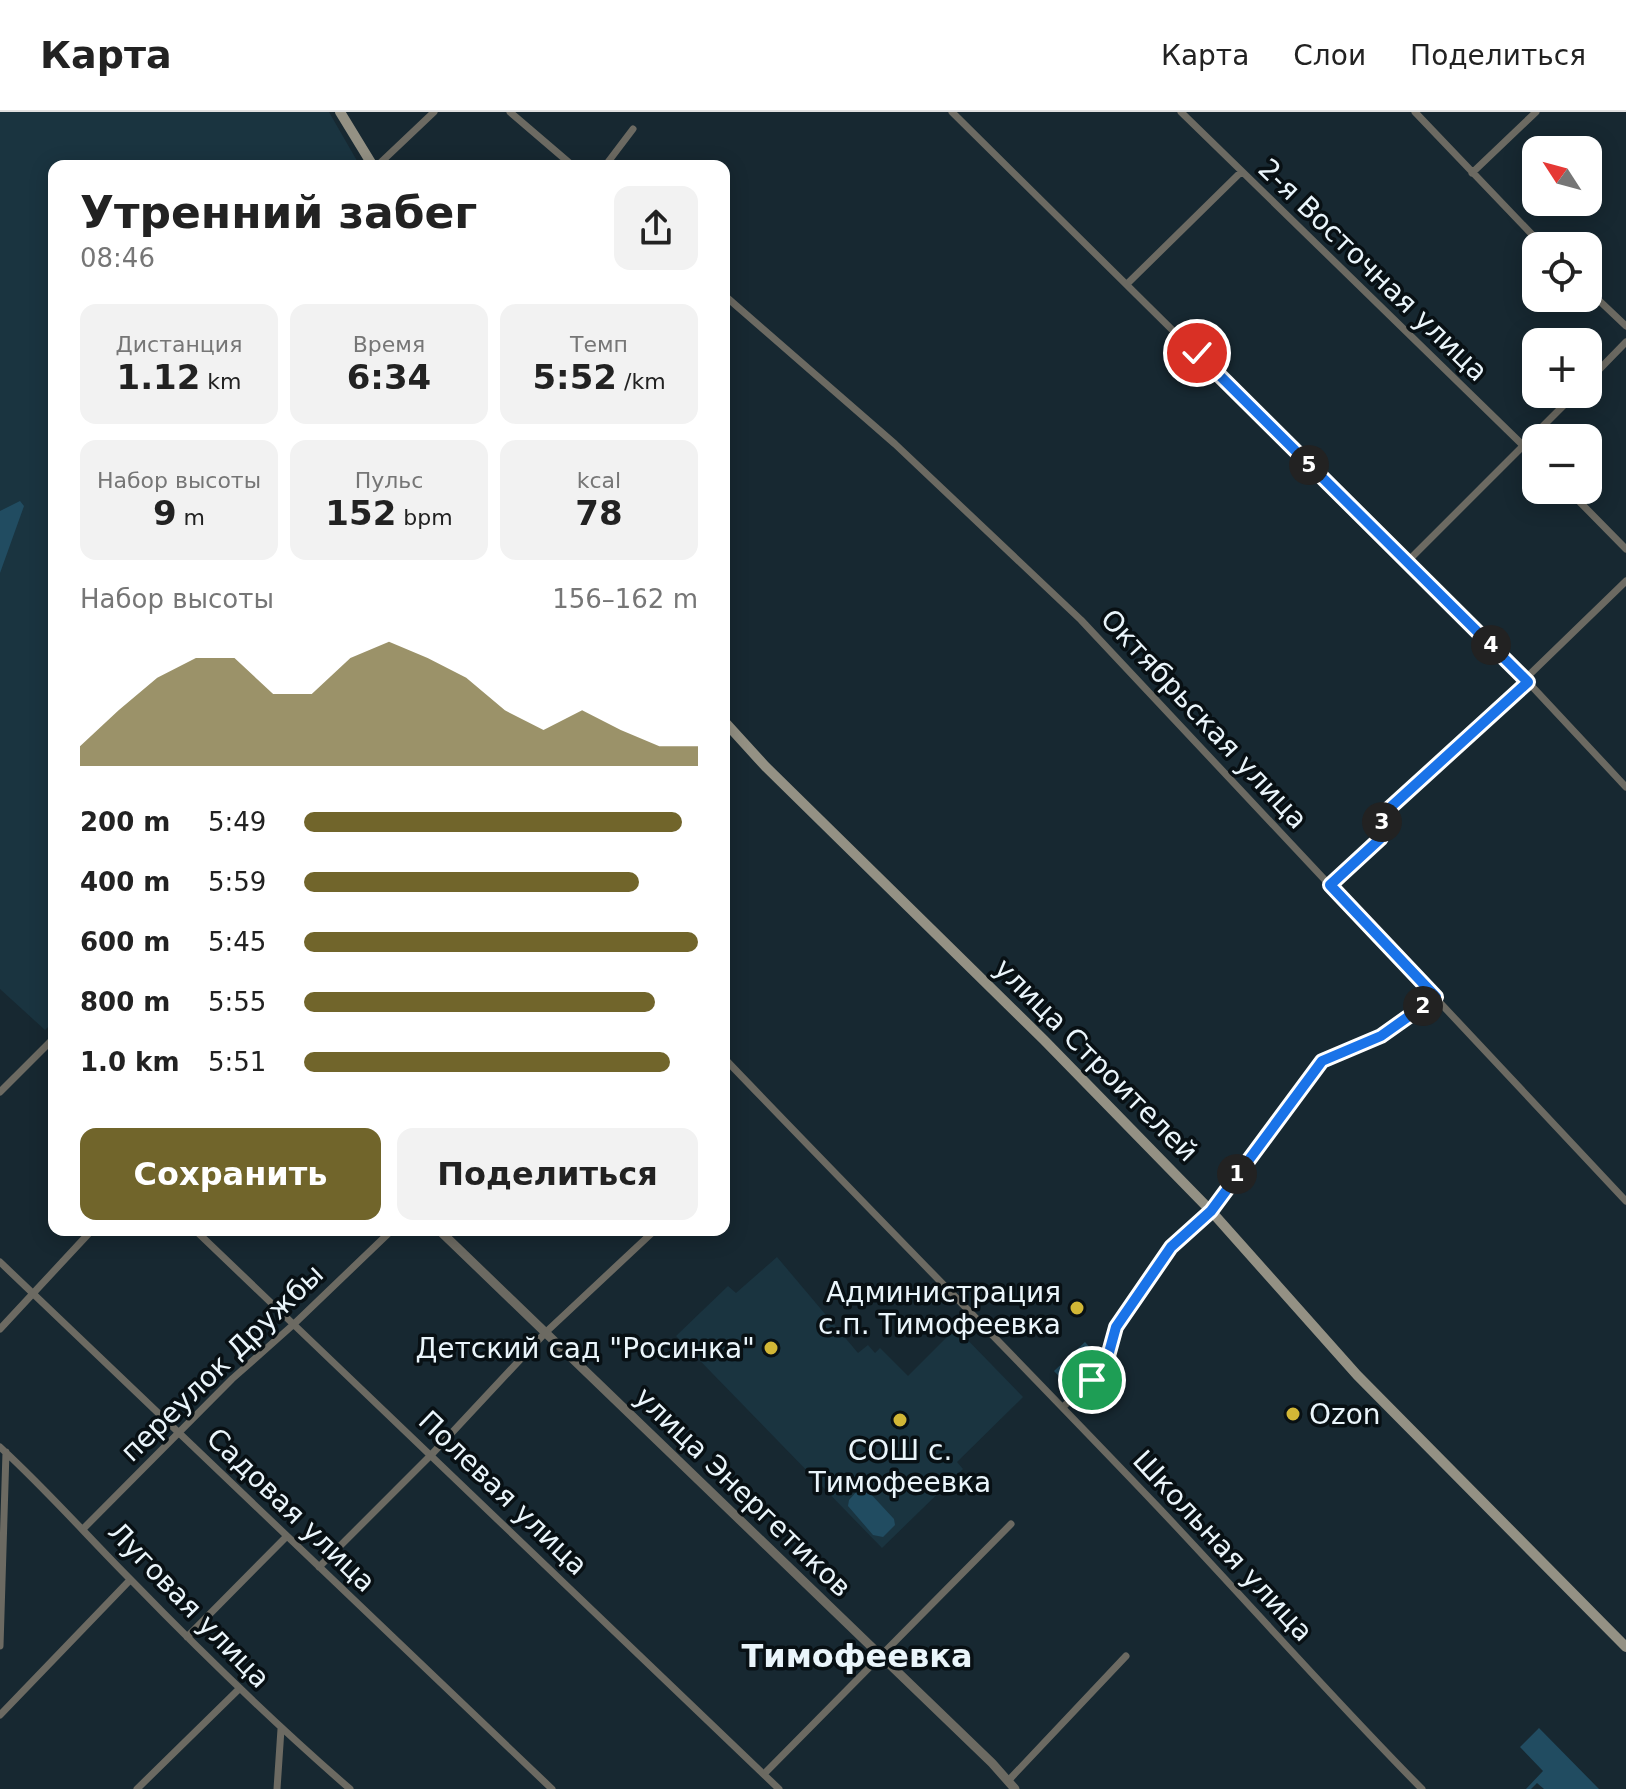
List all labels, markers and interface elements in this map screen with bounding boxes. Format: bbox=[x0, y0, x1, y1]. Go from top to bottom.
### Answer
text: Карта bbox=[40, 33, 172, 77]
text: Карта bbox=[1161, 39, 1249, 72]
text: Слои bbox=[1293, 39, 1366, 72]
text: Поделиться bbox=[1410, 39, 1586, 72]
north arrow bbox=[1522, 136, 1602, 216]
map controls bbox=[1522, 136, 1602, 504]
street label: 2-я Восточная улица bbox=[1252, 152, 1494, 388]
button: share bbox=[614, 186, 698, 270]
text: Утренний забег bbox=[80, 187, 477, 238]
button: locate bbox=[1522, 232, 1602, 312]
text: 08:46 bbox=[80, 243, 155, 273]
pin bbox=[1163, 319, 1231, 387]
button: + bbox=[1522, 328, 1602, 408]
icon: check bbox=[1175, 331, 1219, 375]
text: Дистанция bbox=[116, 332, 242, 357]
text: Время bbox=[353, 332, 425, 357]
text: Темп bbox=[570, 332, 628, 357]
text: 1.12 bbox=[116, 357, 200, 397]
text: 6:34 bbox=[347, 357, 431, 397]
text: 5:52 bbox=[532, 357, 617, 397]
text: km bbox=[200, 369, 242, 394]
text: /km bbox=[617, 369, 666, 394]
button: − bbox=[1522, 424, 1602, 504]
pin: 5 bbox=[1289, 445, 1329, 485]
text: 5 bbox=[1301, 452, 1317, 477]
text: Набор высоты bbox=[97, 468, 261, 493]
text: Пульс bbox=[355, 468, 423, 493]
text: kcal bbox=[577, 468, 621, 493]
text: 9 bbox=[153, 493, 177, 533]
text: 152 bbox=[325, 493, 396, 533]
text: 78 bbox=[575, 493, 623, 533]
text: m bbox=[177, 505, 205, 530]
text: bpm bbox=[396, 505, 453, 530]
text: Набор высоты bbox=[80, 584, 274, 614]
text: 156–162 m bbox=[552, 584, 698, 614]
street label: Октябрьская улица bbox=[1094, 603, 1314, 835]
pin: 4 bbox=[1471, 625, 1511, 665]
text: 4 bbox=[1483, 632, 1499, 657]
pin: 3 bbox=[1362, 802, 1402, 842]
text: 200 m bbox=[80, 807, 170, 837]
text: 5:49 bbox=[208, 807, 266, 837]
text: 3 bbox=[1374, 809, 1390, 834]
text: 400 m bbox=[80, 867, 170, 897]
text: 5:59 bbox=[208, 867, 266, 897]
text: 600 m bbox=[80, 927, 170, 957]
text: 5:45 bbox=[208, 927, 266, 957]
street label: улица Строителей bbox=[988, 952, 1204, 1168]
pin: 2 bbox=[1403, 986, 1443, 1026]
text: 800 m bbox=[80, 987, 170, 1017]
text: 5:55 bbox=[208, 987, 266, 1017]
text: 2 bbox=[1415, 993, 1431, 1018]
text: 1.0 km bbox=[80, 1047, 180, 1077]
text: 5:51 bbox=[208, 1047, 266, 1077]
button: Сохранить bbox=[80, 1128, 381, 1220]
button: Поделиться bbox=[397, 1128, 698, 1220]
pin: 1 bbox=[1217, 1154, 1257, 1194]
text: 1 bbox=[1229, 1161, 1245, 1186]
street label: переулок Дружбы bbox=[114, 1258, 330, 1468]
place label: Администрация с.п. Тимофеевка bbox=[818, 1276, 1061, 1341]
marker: Администрация с.п. Тимофеевка bbox=[1068, 1299, 1086, 1317]
place label: Детский сад "Росинка" bbox=[415, 1332, 755, 1365]
marker: Детский сад "Росинка" bbox=[762, 1339, 780, 1357]
pin bbox=[1058, 1346, 1126, 1414]
icon: arrive bbox=[1070, 1358, 1114, 1402]
street label: улица Энергетиков bbox=[628, 1380, 858, 1604]
place label: Ozon bbox=[1309, 1398, 1381, 1431]
street label: Полевая улица bbox=[412, 1404, 594, 1582]
marker: Ozon bbox=[1284, 1405, 1302, 1423]
marker: СОШ с. Тимофеевка bbox=[891, 1411, 909, 1429]
street label: Садовая улица bbox=[200, 1421, 382, 1599]
place label: СОШ с. Тимофеевка bbox=[808, 1434, 991, 1499]
street label: Школьная улица bbox=[1126, 1444, 1320, 1648]
street label: Луговая улица bbox=[101, 1515, 277, 1695]
district label: Тимофеевка bbox=[741, 1637, 973, 1675]

